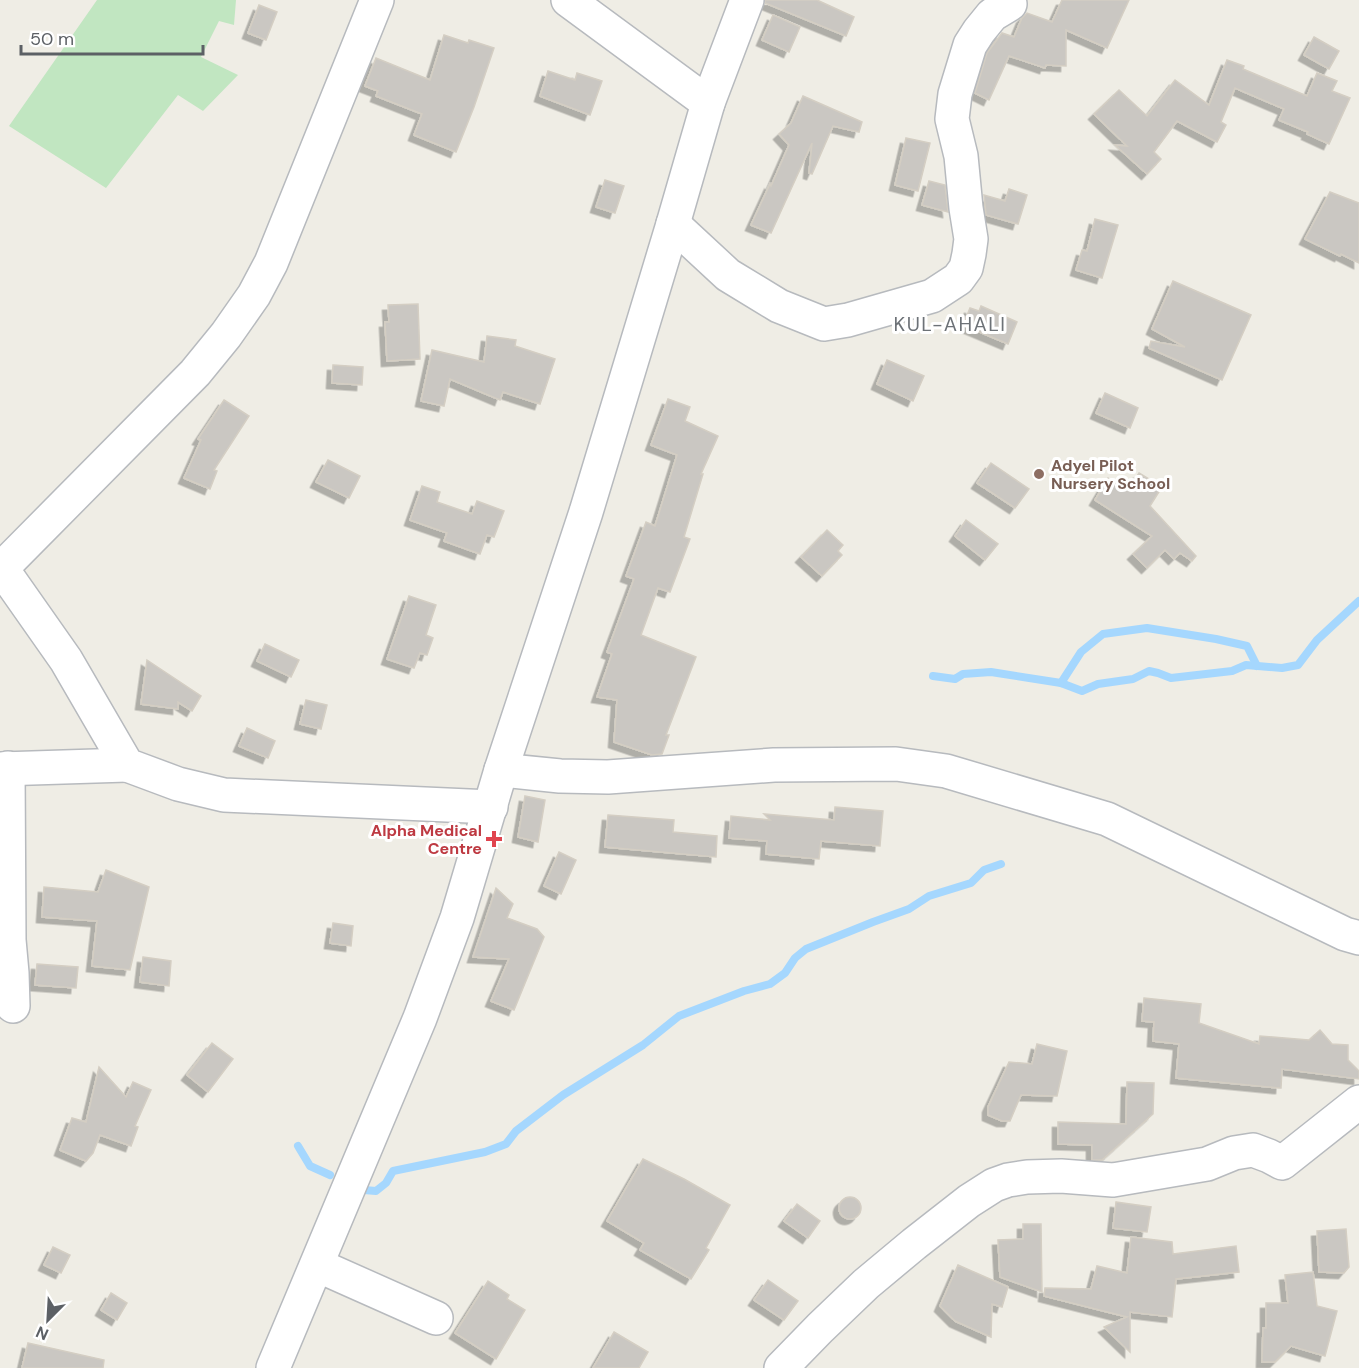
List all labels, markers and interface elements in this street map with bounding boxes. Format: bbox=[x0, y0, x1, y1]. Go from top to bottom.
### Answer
scale bar bbox=[21, 18, 202, 56]
text: 50 m bbox=[30, 27, 74, 51]
district label: KUL-AHALI bbox=[893, 311, 1007, 337]
place label: Adyel Pilot Nursery School bbox=[1051, 455, 1170, 494]
marker: Adyel Pilot Nursery School bbox=[1032, 467, 1046, 481]
place label: Alpha Medical Centre bbox=[371, 820, 482, 859]
marker: Alpha Medical Centre bbox=[487, 832, 501, 846]
north arrow bbox=[18, 1290, 78, 1350]
text: N bbox=[33, 1321, 52, 1345]

